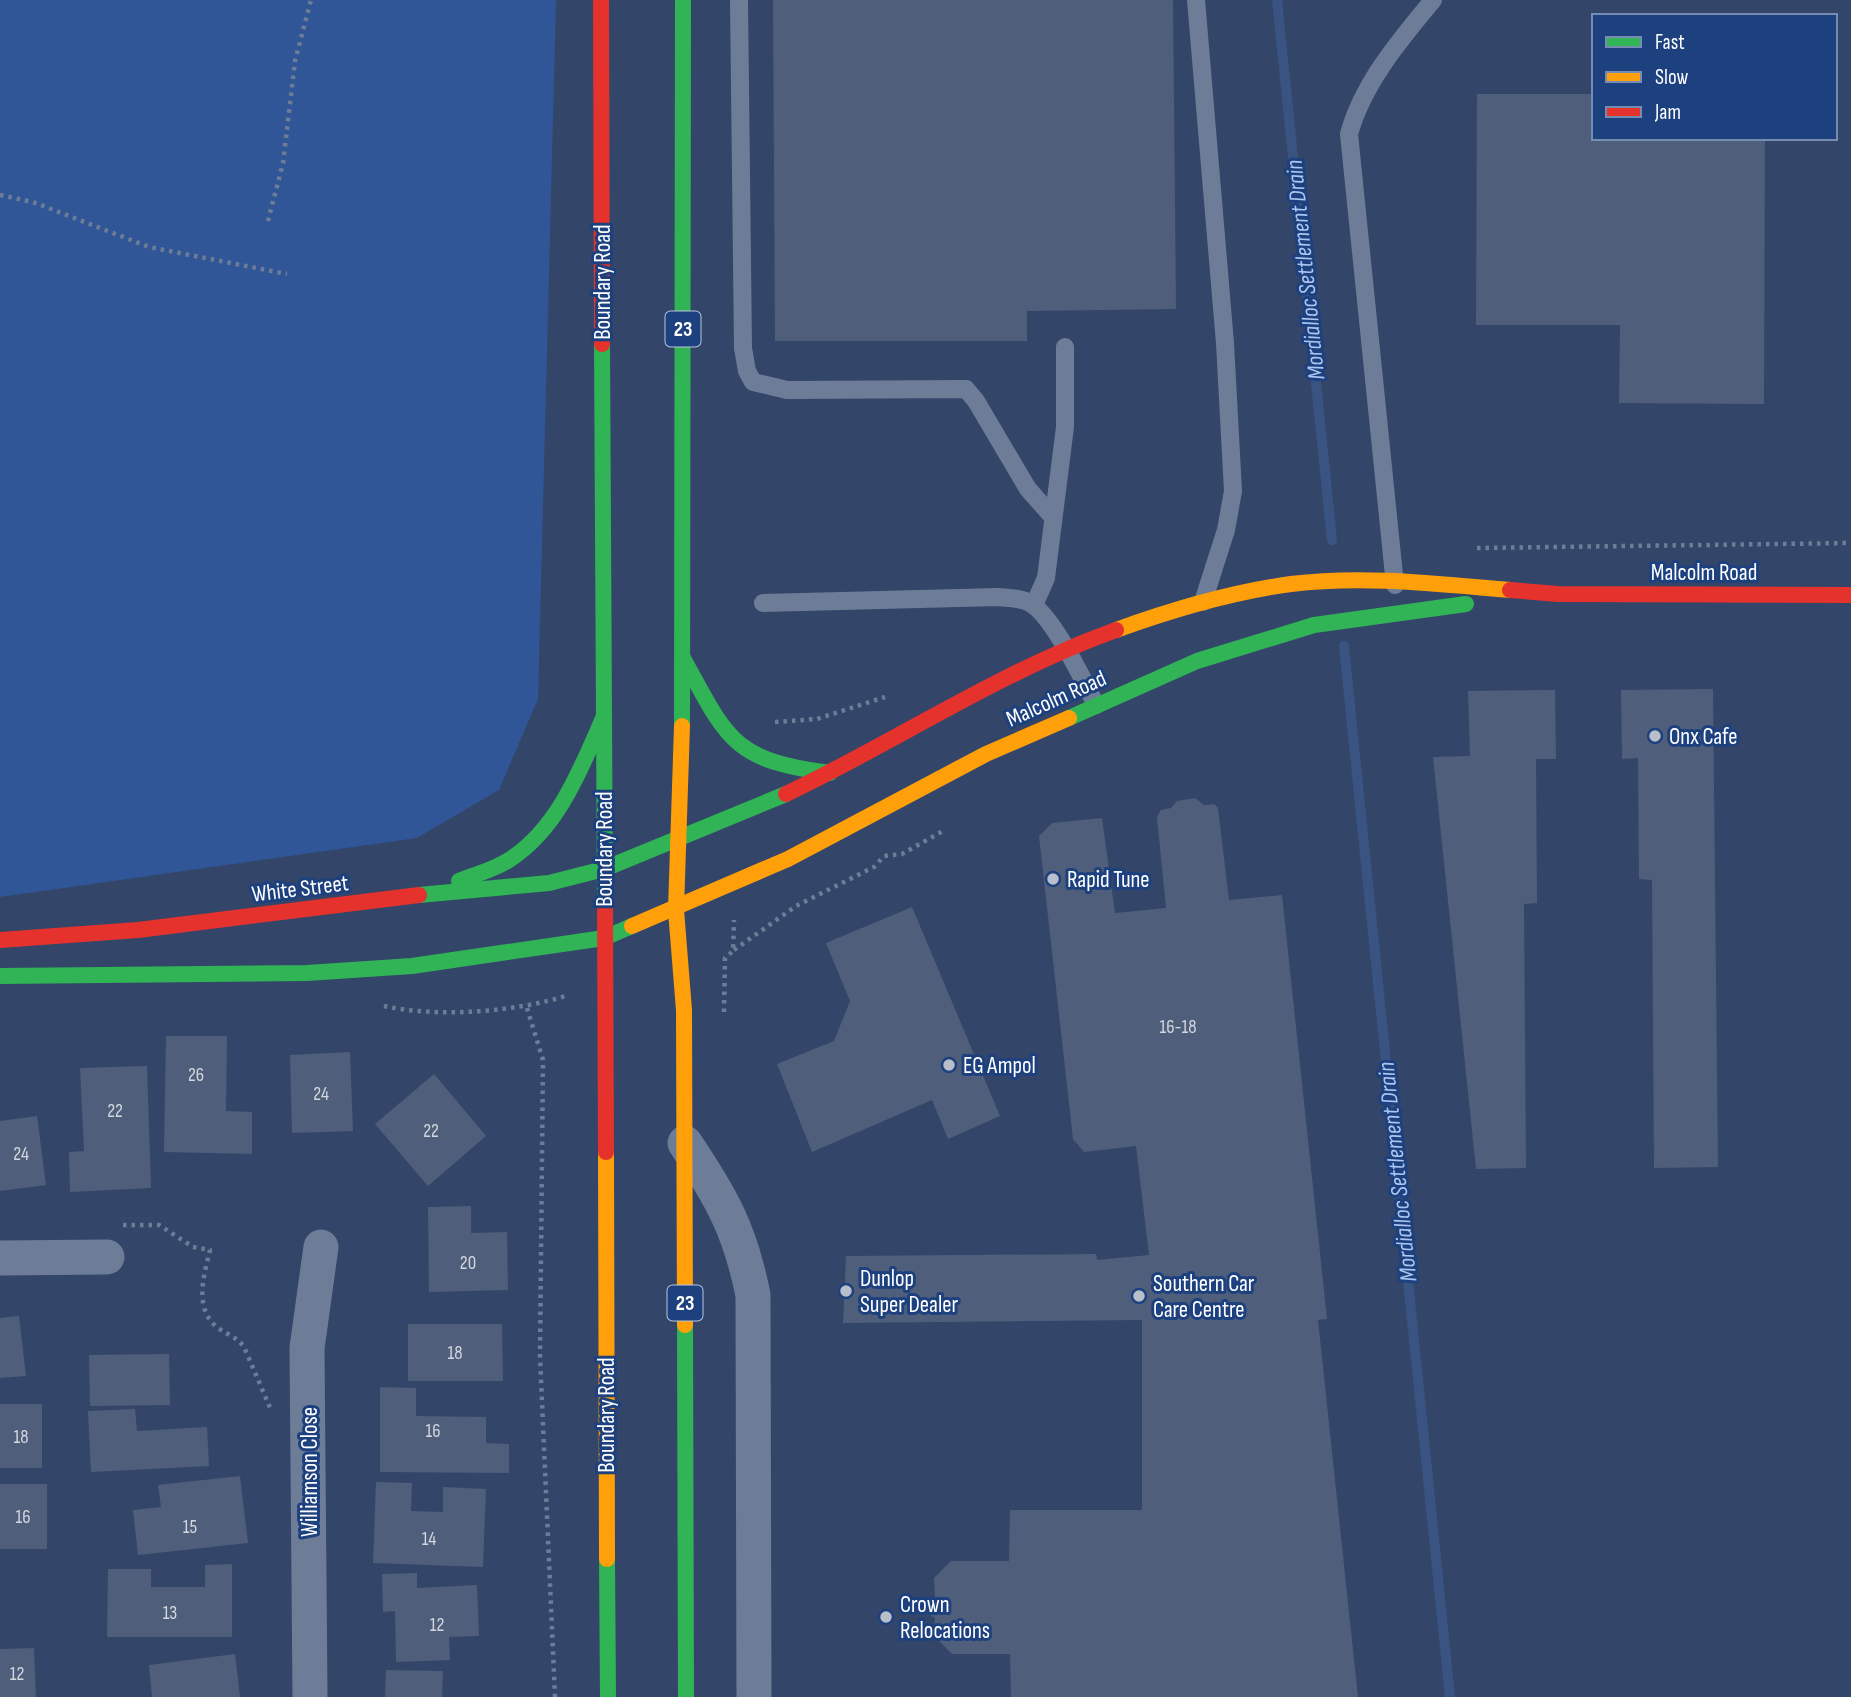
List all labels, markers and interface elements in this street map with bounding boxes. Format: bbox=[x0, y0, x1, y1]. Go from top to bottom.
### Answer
legend bbox=[1592, 14, 1837, 140]
text: Fast bbox=[1655, 30, 1685, 55]
text: Slow bbox=[1655, 65, 1689, 90]
text: Jam bbox=[1654, 100, 1681, 125]
water label: Mordialloc Settlement Drain bbox=[1280, 159, 1331, 381]
street label: Boundary Road bbox=[589, 224, 617, 340]
road number: 23 bbox=[666, 312, 700, 346]
street label: Malcolm Road bbox=[1651, 559, 1757, 587]
street label: Malcolm Road bbox=[1002, 664, 1111, 733]
place label: Onx Cafe bbox=[1669, 723, 1737, 751]
marker: Onx Cafe bbox=[1647, 728, 1663, 744]
street label: Boundary Road bbox=[591, 791, 619, 907]
place label: Rapid Tune bbox=[1067, 866, 1150, 894]
street label: White Street bbox=[250, 869, 350, 909]
marker: Rapid Tune bbox=[1045, 871, 1061, 887]
house number: 16-18 bbox=[1160, 1016, 1196, 1039]
place label: EG Ampol bbox=[963, 1052, 1036, 1080]
marker: EG Ampol bbox=[941, 1057, 957, 1073]
water label: Mordialloc Settlement Drain bbox=[1372, 1061, 1423, 1283]
house number: 26 bbox=[188, 1064, 204, 1087]
house number: 24 bbox=[313, 1083, 329, 1106]
house number: 22 bbox=[107, 1100, 123, 1123]
house number: 22 bbox=[423, 1120, 439, 1143]
house number: 24 bbox=[13, 1143, 29, 1166]
house number: 20 bbox=[460, 1252, 476, 1275]
place label: Dunlop Super Dealer bbox=[860, 1265, 958, 1319]
place label: Southern Car Care Centre bbox=[1153, 1270, 1255, 1324]
marker: Dunlop Super Dealer bbox=[838, 1283, 854, 1299]
road number: 23 bbox=[668, 1286, 702, 1320]
marker: Southern Car Care Centre bbox=[1131, 1288, 1147, 1304]
house number: 18 bbox=[448, 1342, 462, 1365]
street label: Boundary Road bbox=[593, 1357, 621, 1473]
street label: Williamson Close bbox=[296, 1407, 324, 1537]
house number: 16 bbox=[426, 1420, 440, 1443]
house number: 18 bbox=[14, 1426, 28, 1449]
house number: 16 bbox=[16, 1506, 30, 1529]
house number: 15 bbox=[183, 1516, 197, 1539]
house number: 14 bbox=[422, 1528, 436, 1551]
place label: Crown Relocations bbox=[900, 1591, 990, 1645]
house number: 13 bbox=[163, 1602, 177, 1625]
marker: Crown Relocations bbox=[878, 1609, 894, 1625]
house number: 12 bbox=[430, 1614, 444, 1637]
house number: 12 bbox=[10, 1663, 24, 1686]

